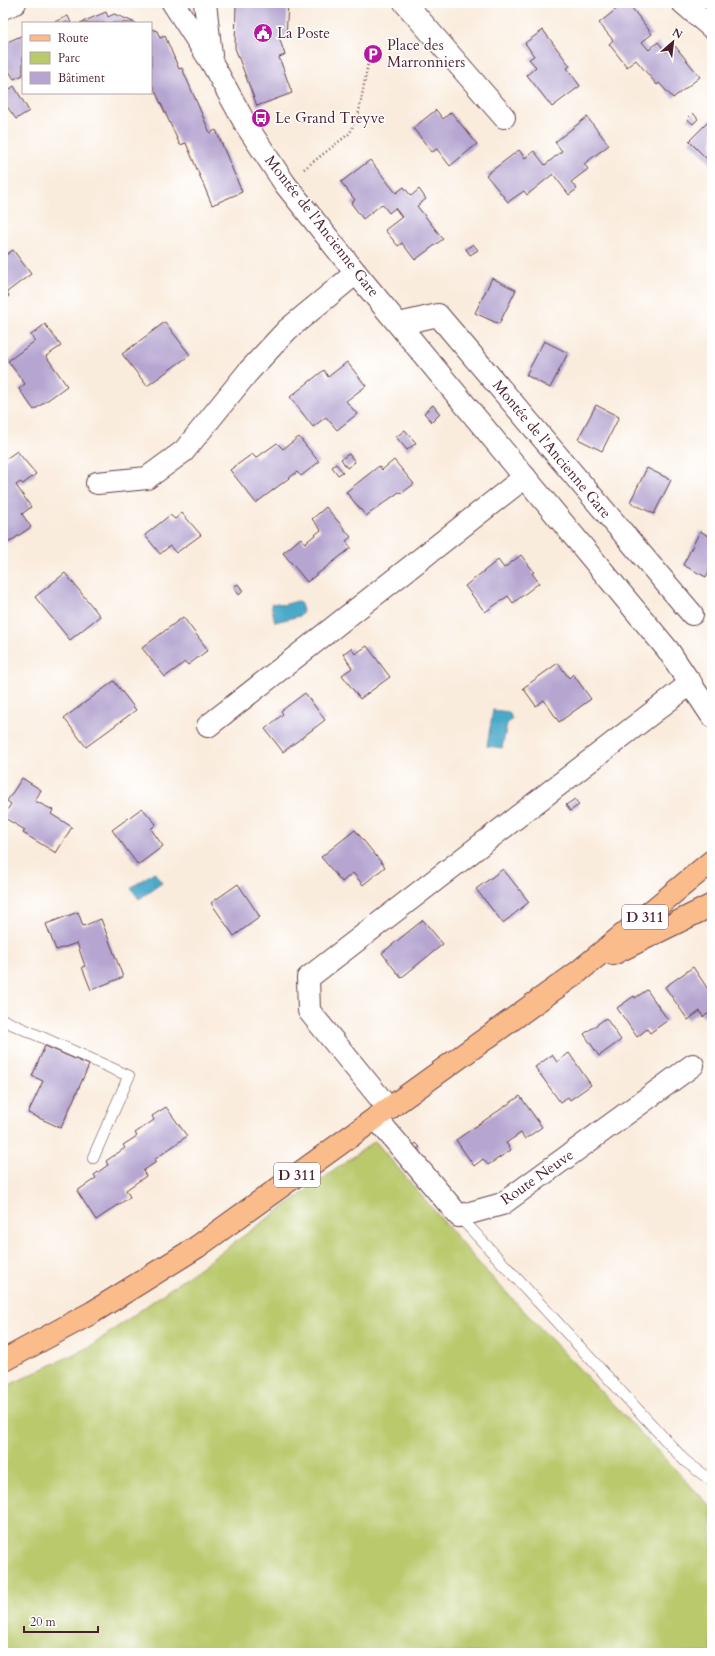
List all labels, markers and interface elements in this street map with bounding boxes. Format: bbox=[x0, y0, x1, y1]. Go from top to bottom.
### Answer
legend bbox=[22, 22, 152, 94]
public building icon: La Poste bbox=[252, 22, 274, 44]
north arrow bbox=[653, 22, 693, 62]
place label: La Poste bbox=[277, 23, 330, 43]
text: N bbox=[670, 25, 686, 43]
text: Route bbox=[58, 30, 89, 46]
place label: Place des Marronniers bbox=[387, 35, 465, 72]
parking icon: Place des Marronniers bbox=[362, 43, 384, 65]
text: Parc bbox=[58, 50, 81, 66]
text: Bâtiment bbox=[58, 70, 105, 86]
bus stop icon: Le Grand Treyve bbox=[250, 107, 272, 129]
place label: Le Grand Treyve bbox=[275, 108, 385, 128]
street label: Montée de l'Ancienne Gare bbox=[260, 151, 384, 301]
street label: Montée de l'Ancienne Gare bbox=[488, 376, 616, 523]
road number: D 311 bbox=[622, 905, 668, 929]
street label: Route Neuve bbox=[497, 1144, 578, 1209]
road number: D 311 bbox=[274, 1163, 320, 1187]
scale bar bbox=[24, 1608, 98, 1634]
text: 20 m bbox=[30, 1614, 57, 1630]

